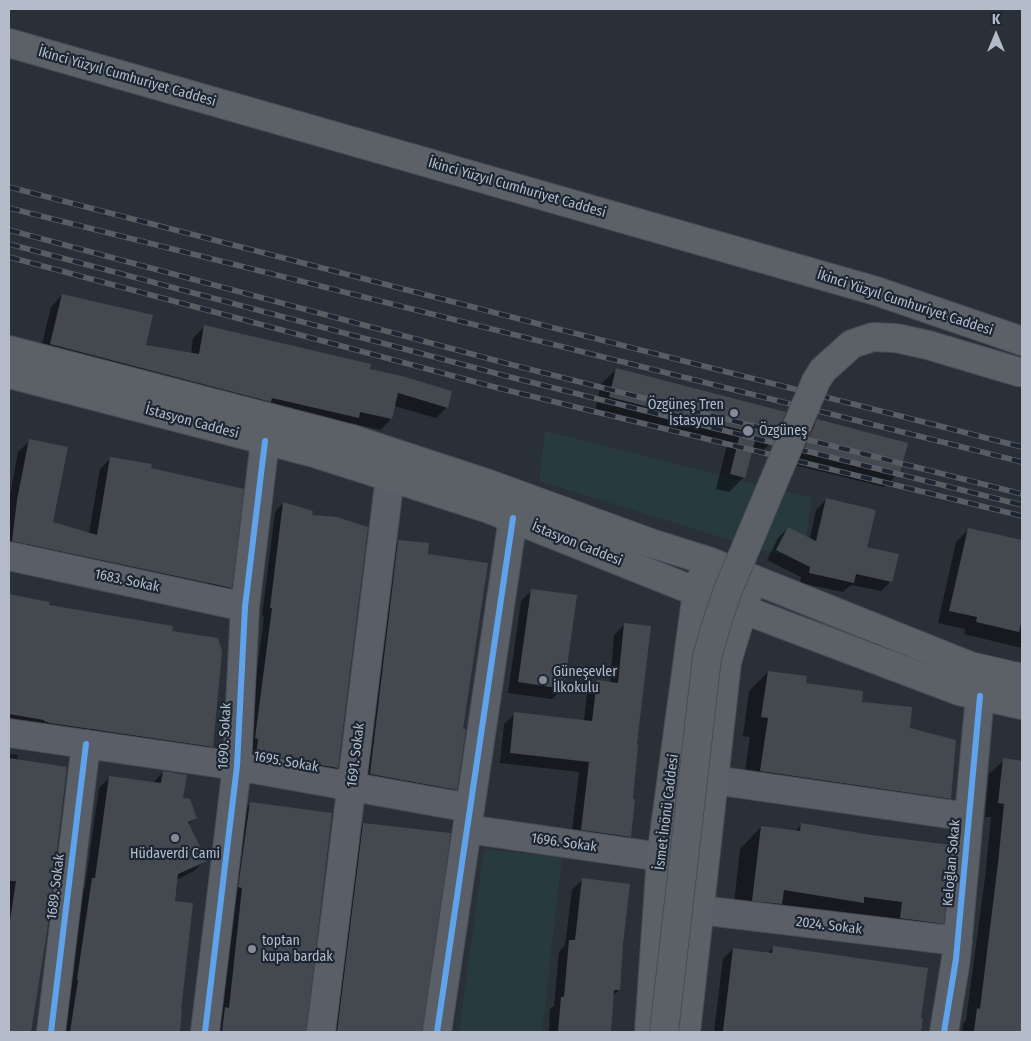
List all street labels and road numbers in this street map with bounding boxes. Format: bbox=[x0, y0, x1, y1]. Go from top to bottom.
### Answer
street label: İkinci Yüzyıl Cumhuriyet Caddesi bbox=[36, 44, 218, 110]
street label: İkinci Yüzyıl Cumhuriyet Caddesi bbox=[426, 155, 608, 221]
street label: İkinci Yüzyıl Cumhuriyet Caddesi bbox=[815, 267, 995, 339]
street label: İstasyon Caddesi bbox=[143, 401, 241, 443]
street label: İstasyon Caddesi bbox=[529, 518, 625, 570]
street label: 1683. Sokak bbox=[93, 566, 161, 596]
street label: 1690. Sokak bbox=[215, 702, 235, 770]
street label: 1691. Sokak bbox=[344, 722, 368, 788]
street label: 1695. Sokak bbox=[252, 748, 320, 776]
street label: İsmet İnönü Caddesi bbox=[652, 753, 682, 871]
street label: Keloğlan Sokak bbox=[940, 819, 964, 907]
street label: 1696. Sokak bbox=[530, 830, 598, 856]
street label: 1689. Sokak bbox=[44, 853, 68, 921]
street label: 2024. Sokak bbox=[795, 914, 863, 938]

